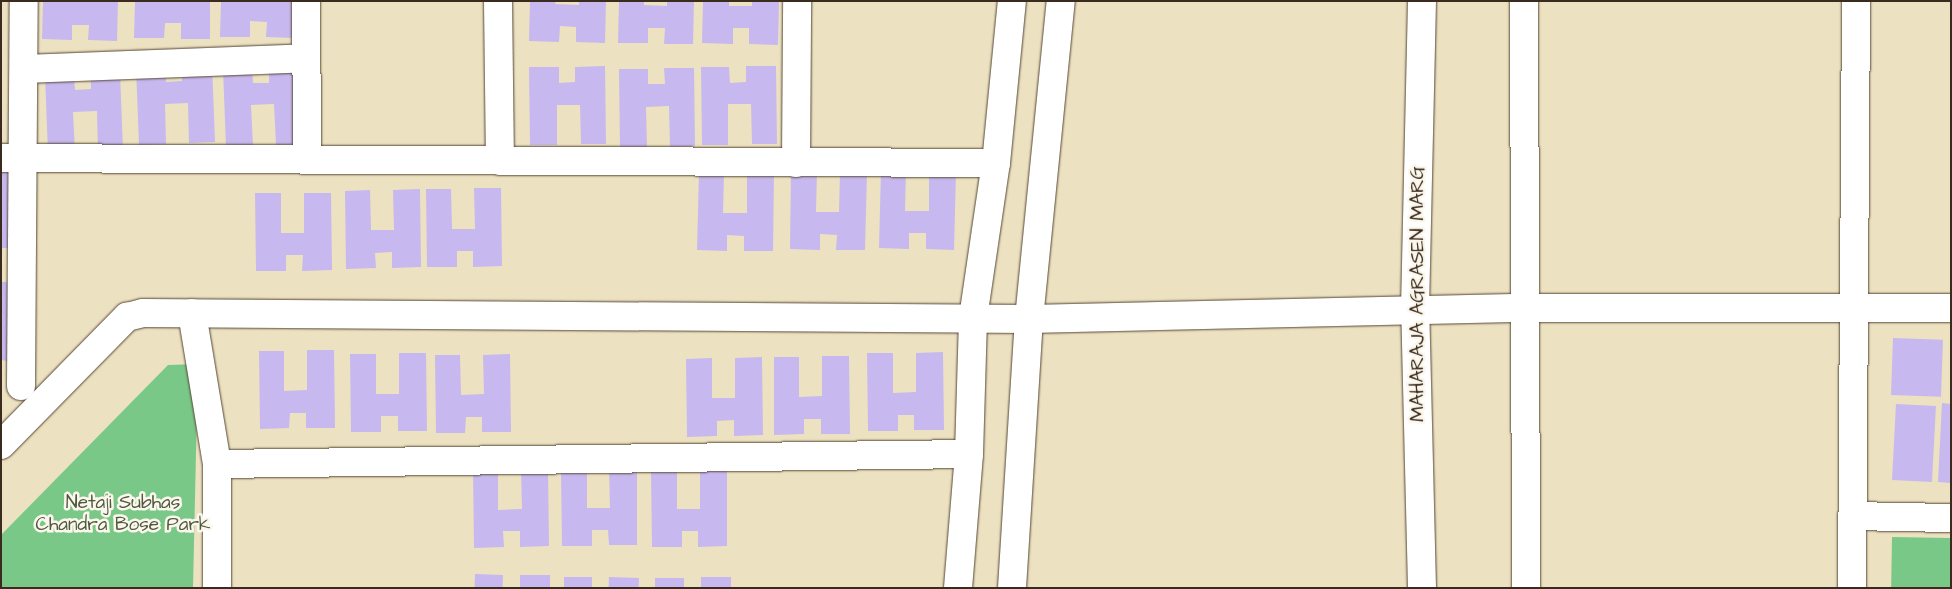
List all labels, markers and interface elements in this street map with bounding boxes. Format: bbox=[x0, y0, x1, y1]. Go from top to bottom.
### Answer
street label: MAHARAJA AGRASEN MARG bbox=[1407, 166, 1429, 422]
park label: Netaji Subhas Chandra Bose Park bbox=[35, 492, 211, 536]

